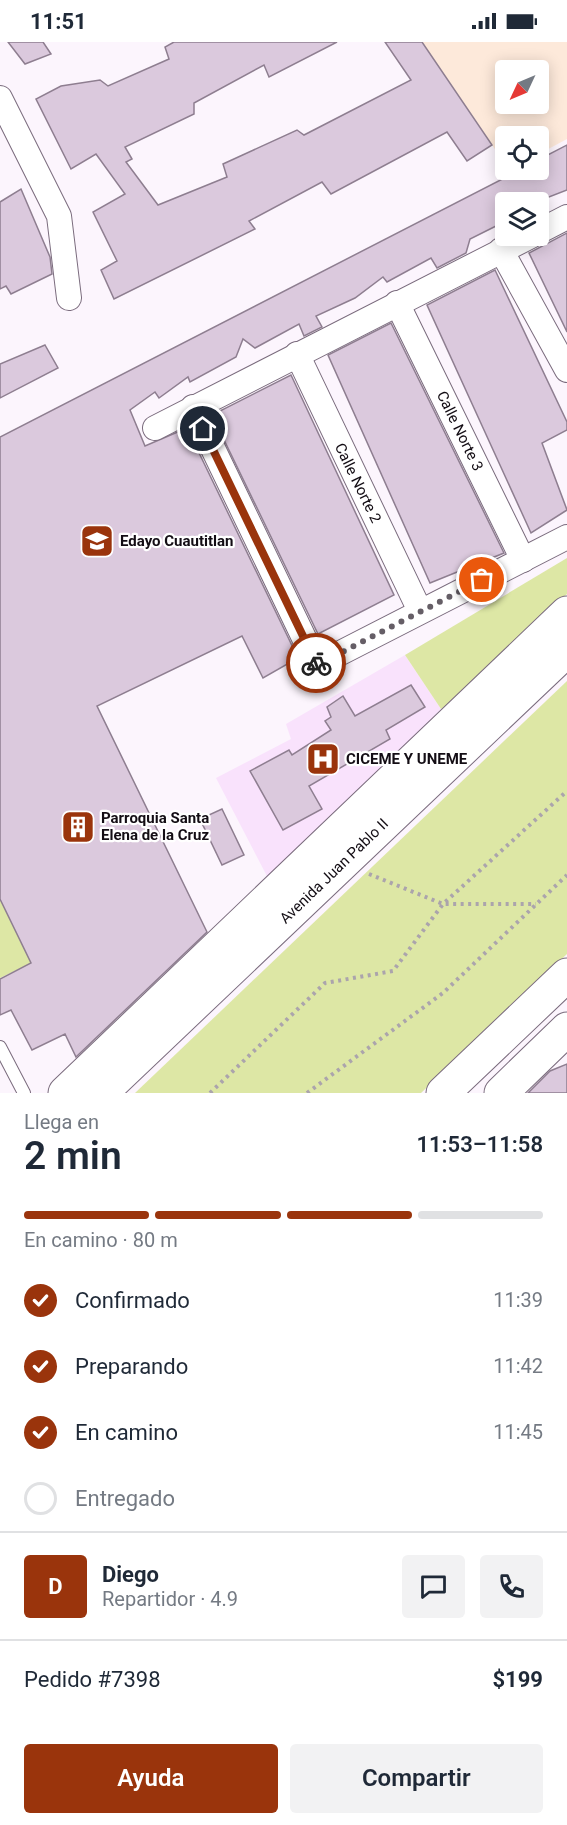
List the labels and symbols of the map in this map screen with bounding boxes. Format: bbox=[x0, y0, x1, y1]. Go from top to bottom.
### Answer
north arrow bbox=[495, 60, 549, 114]
street label: Calle Norte 3 bbox=[433, 388, 487, 474]
pin bbox=[177, 403, 228, 454]
street label: Calle Norte 2 bbox=[331, 440, 385, 526]
school or university icon: Edayo Cuautitlan bbox=[79, 523, 115, 559]
place label: Edayo Cuautitlan bbox=[120, 532, 233, 550]
pin bbox=[456, 554, 507, 605]
courier bbox=[286, 633, 346, 693]
hospital icon: CICEME Y UNEME bbox=[305, 741, 341, 777]
place label: CICEME Y UNEME bbox=[346, 750, 468, 768]
building icon: Parroquia Santa Elena de la Cruz bbox=[60, 809, 96, 845]
place label: Parroquia Santa Elena de la Cruz bbox=[101, 809, 209, 844]
street label: Avenida Juan Pablo II bbox=[276, 815, 392, 927]

